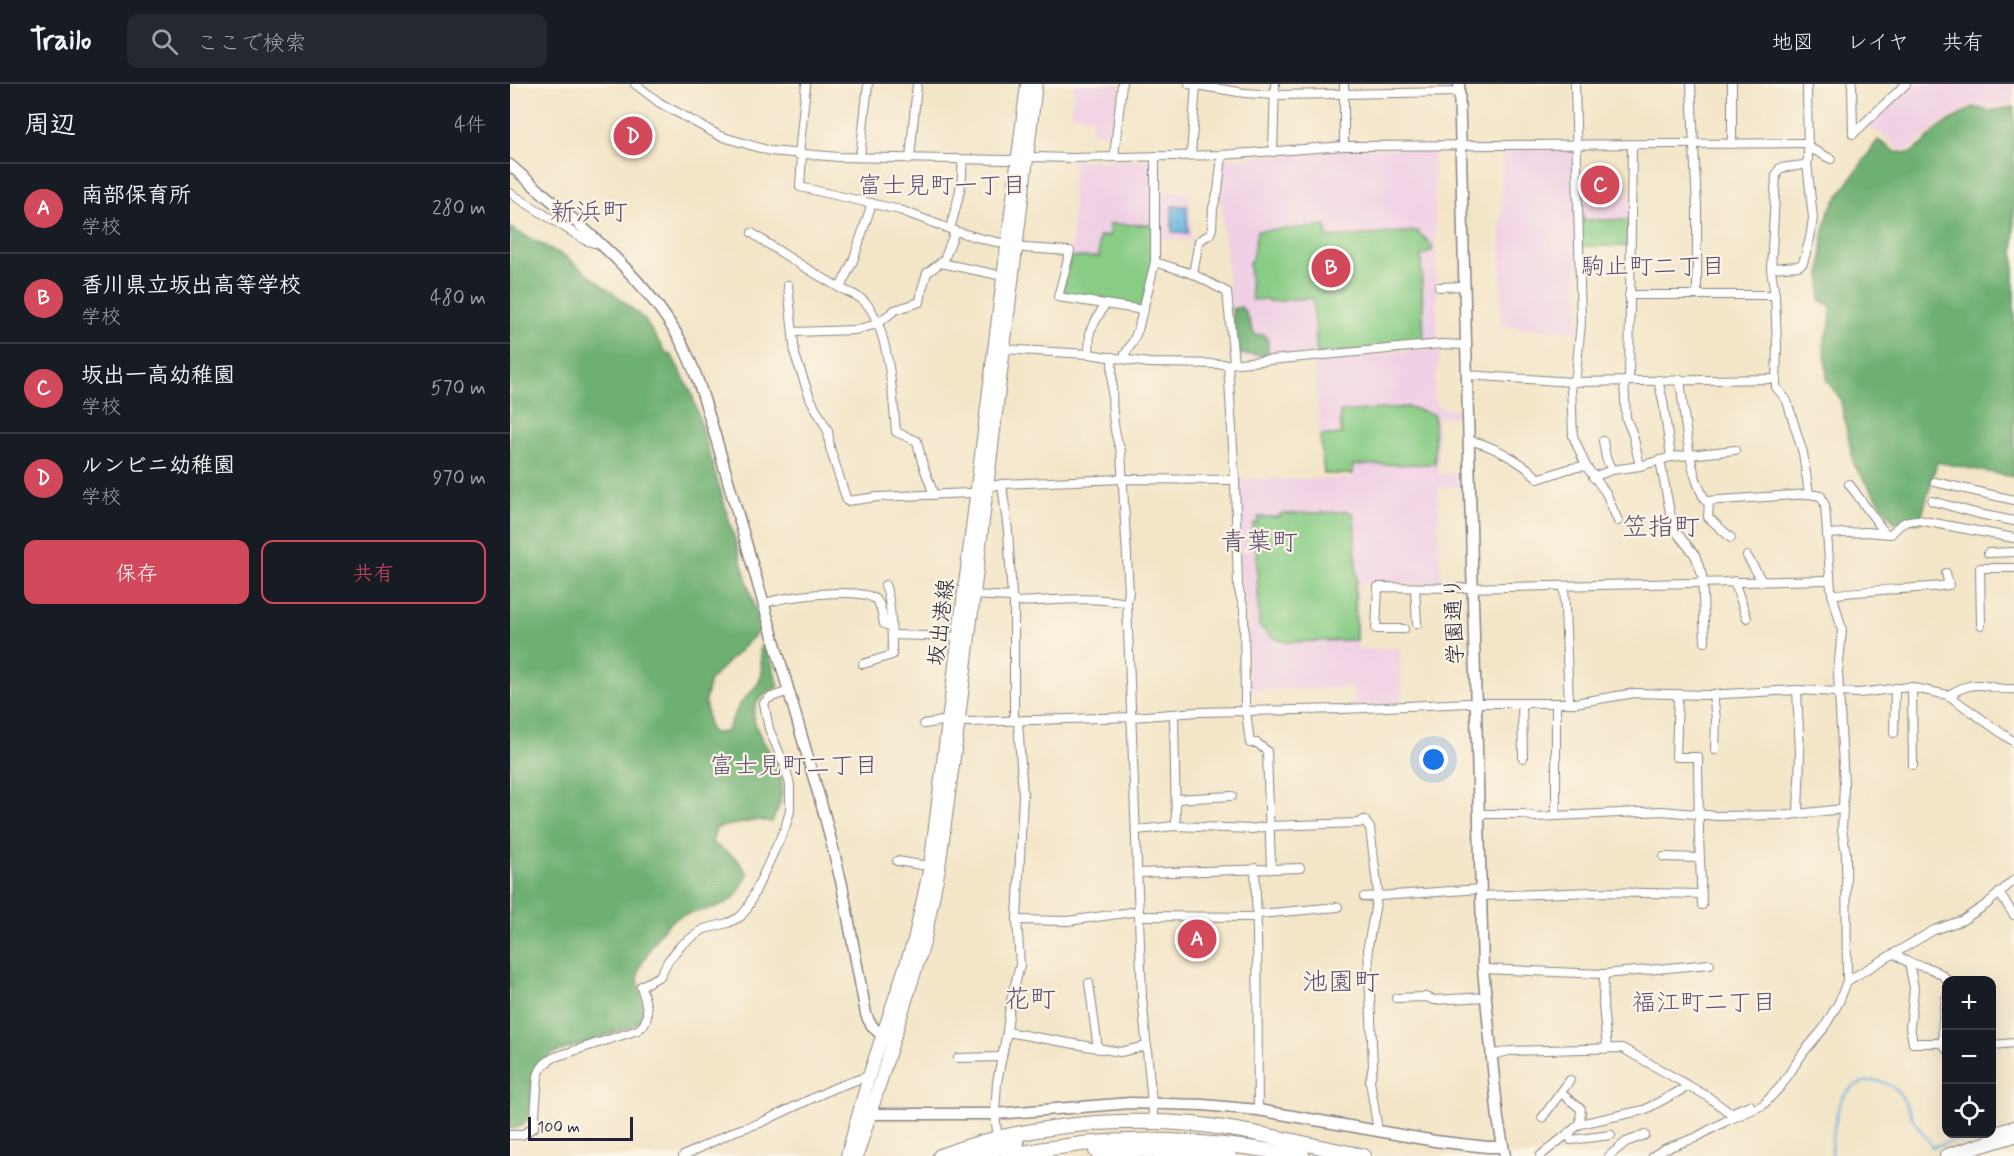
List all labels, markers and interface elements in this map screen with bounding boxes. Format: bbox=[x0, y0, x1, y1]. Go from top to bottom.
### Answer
search box bbox=[127, 14, 547, 68]
text: Trailo bbox=[30, 23, 91, 60]
icon: search bbox=[148, 25, 181, 58]
text: 地図 bbox=[1772, 29, 1814, 57]
text: レイヤ bbox=[1847, 29, 1909, 57]
text: 共有 bbox=[1942, 29, 1984, 57]
text: ここで検索 bbox=[196, 30, 306, 58]
text: 周辺 bbox=[24, 109, 76, 143]
text: 4件 bbox=[454, 112, 486, 139]
pin: D bbox=[614, 113, 652, 158]
pin: C bbox=[1580, 162, 1620, 208]
district label: 富士見町一丁目 bbox=[858, 171, 1026, 202]
text: 南部保育所 bbox=[81, 182, 191, 210]
text: A bbox=[37, 195, 50, 222]
text: 280 m bbox=[432, 195, 486, 222]
district label: 新浜町 bbox=[550, 196, 628, 230]
text: 学校 bbox=[81, 214, 121, 241]
pin: B bbox=[1312, 246, 1350, 291]
district label: 駒止町二丁目 bbox=[1581, 252, 1725, 283]
text: 香川県立坂出高等学校 bbox=[81, 272, 301, 300]
text: B bbox=[37, 285, 50, 312]
text: 480 m bbox=[430, 285, 486, 312]
text: 学校 bbox=[81, 304, 121, 331]
text: 坂出一高幼稚園 bbox=[81, 362, 235, 390]
text: C bbox=[36, 375, 51, 402]
text: 570 m bbox=[431, 375, 486, 402]
text: 学校 bbox=[81, 394, 121, 421]
text: ルンビニ幼稚園 bbox=[81, 452, 235, 480]
text: D bbox=[37, 465, 50, 492]
text: 970 m bbox=[433, 465, 486, 492]
text: 学校 bbox=[81, 484, 121, 511]
district label: 笠指町 bbox=[1622, 511, 1700, 545]
district label: 青葉町 bbox=[1220, 526, 1298, 560]
button: 保存 bbox=[24, 540, 249, 604]
button: 共有 bbox=[261, 540, 486, 604]
street label: 学園通り bbox=[1439, 576, 1471, 665]
street label: 坂出港線 bbox=[923, 577, 961, 668]
your location bbox=[1419, 745, 1448, 774]
district label: 富士見町二丁目 bbox=[710, 751, 878, 782]
pin: A bbox=[1178, 916, 1216, 962]
district label: 池園町 bbox=[1302, 966, 1380, 1000]
map controls bbox=[1942, 976, 1996, 1138]
button: + bbox=[1942, 976, 1996, 1030]
district label: 花町 bbox=[1004, 983, 1056, 1017]
district label: 福江町二丁目 bbox=[1632, 988, 1776, 1019]
button: − bbox=[1942, 1030, 1996, 1084]
button: locate bbox=[1942, 1084, 1996, 1138]
scale bar bbox=[528, 1114, 633, 1142]
text: 100 m bbox=[537, 1117, 580, 1138]

